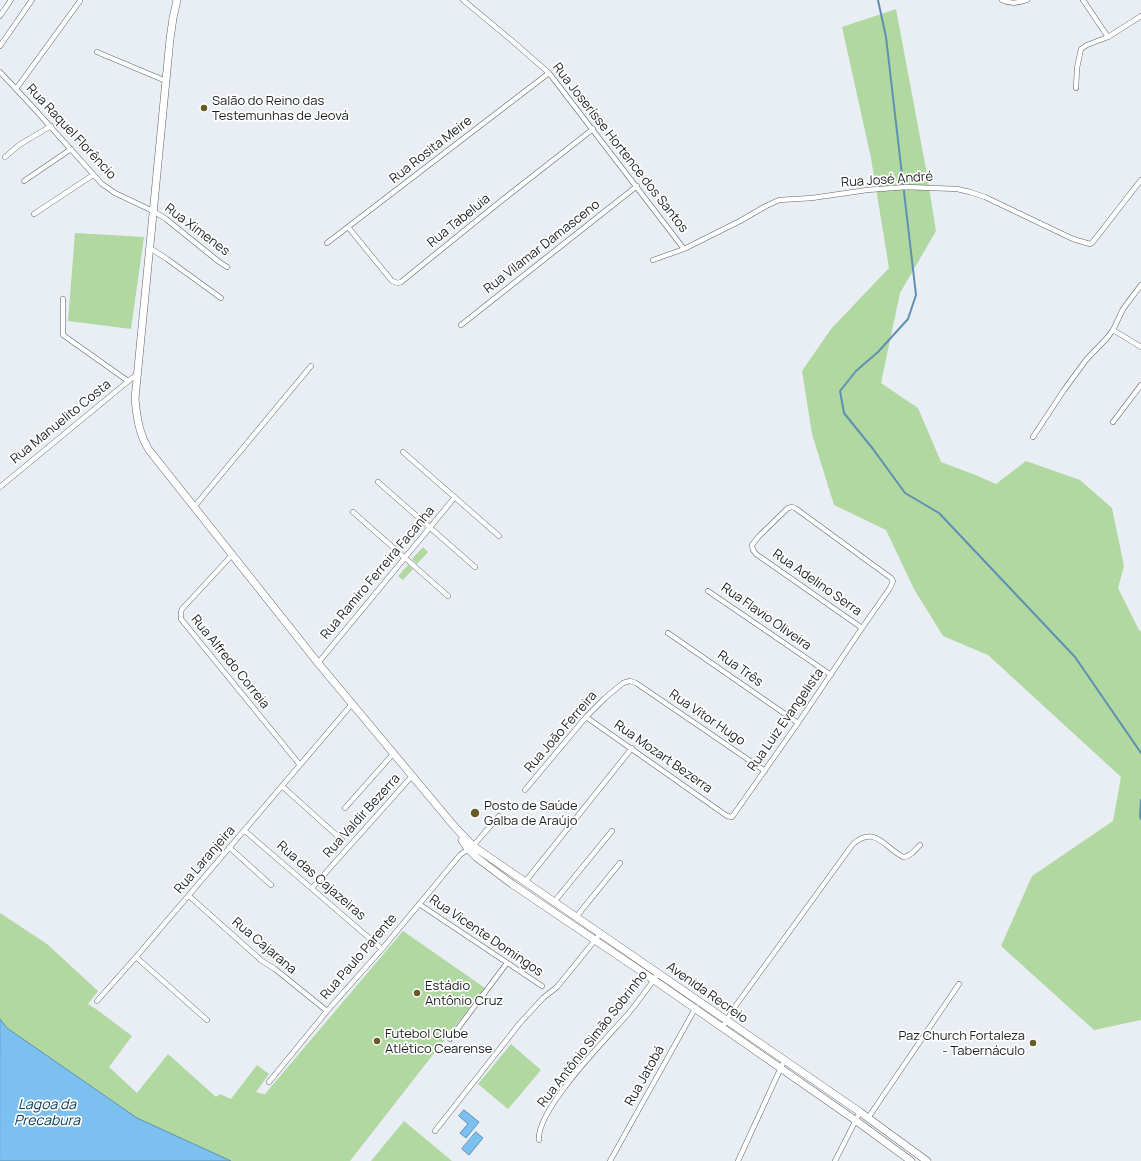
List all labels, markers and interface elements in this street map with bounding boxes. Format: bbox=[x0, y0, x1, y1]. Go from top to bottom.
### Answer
street label: Rua Joserísse Hortence dos Santos bbox=[549, 60, 691, 236]
street label: Rua Raquel Florêncio bbox=[23, 81, 119, 183]
place label: Salão do Reino das Testemunhas de Jeová bbox=[212, 93, 349, 124]
marker: Salão do Reino das Testemunhas de Jeová bbox=[199, 103, 209, 113]
street label: Rua Rosita Meire bbox=[387, 113, 475, 187]
street label: Rua José André bbox=[840, 169, 934, 191]
street label: Rua Tabeluia bbox=[425, 191, 493, 251]
street label: Rua Vilamar Damasceno bbox=[481, 197, 603, 297]
street label: Rua Ximenes bbox=[162, 201, 232, 259]
street label: Rua Manuelito Costa bbox=[8, 377, 114, 467]
street label: Rua Ramiro Ferreira Facanha bbox=[318, 503, 438, 643]
street label: Rua Adelino Serra bbox=[769, 546, 865, 620]
street label: Rua Flavio Oliveira bbox=[718, 580, 814, 654]
street label: Rua Alfredo Correia bbox=[187, 612, 273, 712]
street label: Rua Três bbox=[714, 648, 766, 690]
street label: Rua Luiz Evangelista bbox=[745, 666, 827, 774]
street label: Rua Vitor Hugo bbox=[666, 687, 748, 749]
street label: Rua João Ferreira bbox=[522, 688, 600, 776]
street label: Rua Mozart Bezerra bbox=[611, 717, 715, 797]
street label: Rua Valdir Bezerra bbox=[320, 771, 404, 861]
place label: Posto de Saúde Galba de Araújo bbox=[484, 798, 578, 829]
marker: Posto de Saúde Galba de Araújo bbox=[469, 807, 481, 819]
street label: Rua Laranjeira bbox=[171, 823, 239, 897]
street label: Rua das Cajazeiras bbox=[273, 838, 369, 924]
street label: Rua Vicente Domingos bbox=[426, 892, 546, 980]
street label: Rua Paulo Parente bbox=[318, 911, 400, 1003]
street label: Rua Cajarana bbox=[229, 915, 299, 977]
street label: Avenida Recreio bbox=[663, 959, 751, 1027]
street label: Rua Antônio Simão Sobrinho bbox=[535, 968, 651, 1110]
place label: Estádio Antônio Cruz bbox=[425, 978, 503, 1009]
marker: Estádio Antônio Cruz bbox=[412, 988, 422, 998]
place label: Futebol Clube Atlético Cearense bbox=[385, 1026, 492, 1057]
place label: Paz Church Fortaleza - Tabernáculo bbox=[898, 1028, 1025, 1059]
marker: Futebol Clube Atlético Cearense bbox=[372, 1036, 382, 1046]
marker: Paz Church Fortaleza - Tabernáculo bbox=[1028, 1038, 1038, 1048]
street label: Rua Jatobá bbox=[622, 1043, 668, 1109]
water label: Lagoa da Precabura bbox=[14, 1097, 80, 1130]

